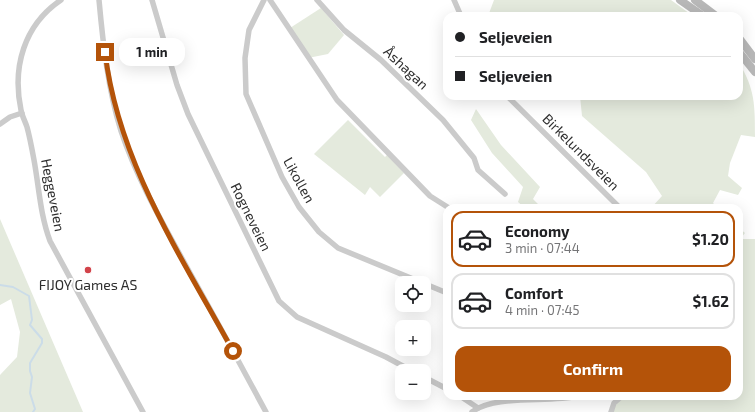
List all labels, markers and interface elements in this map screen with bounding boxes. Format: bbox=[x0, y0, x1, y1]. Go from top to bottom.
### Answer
text: Seljeveien bbox=[479, 28, 552, 46]
callout: 1 min bbox=[119, 38, 185, 66]
route end bbox=[96, 43, 114, 61]
street label: Åshagan bbox=[380, 43, 432, 93]
text: 1 min bbox=[136, 44, 168, 60]
text: Seljeveien bbox=[479, 67, 552, 85]
street label: Birkelundsveien bbox=[539, 110, 623, 194]
street label: Likollen bbox=[280, 154, 319, 206]
street label: Heggeveien bbox=[38, 157, 69, 233]
street label: Rogneveien bbox=[228, 180, 275, 254]
icon: car bbox=[457, 221, 493, 257]
text: Economy bbox=[505, 222, 570, 240]
text: $1.20 bbox=[692, 230, 729, 248]
text: 3 min · 07:44 bbox=[505, 240, 580, 256]
marker: FIJOY Games AS bbox=[83, 265, 93, 275]
place label: FIJOY Games AS bbox=[39, 276, 137, 293]
map controls bbox=[395, 276, 431, 400]
button: locate bbox=[395, 276, 431, 312]
icon: car bbox=[457, 283, 493, 319]
text: Comfort bbox=[505, 284, 563, 302]
text: $1.62 bbox=[693, 292, 729, 310]
text: 4 min · 07:45 bbox=[505, 302, 579, 318]
button: + bbox=[395, 320, 431, 356]
route start bbox=[224, 342, 242, 360]
button: Confirm bbox=[455, 346, 731, 392]
button: − bbox=[395, 364, 431, 400]

